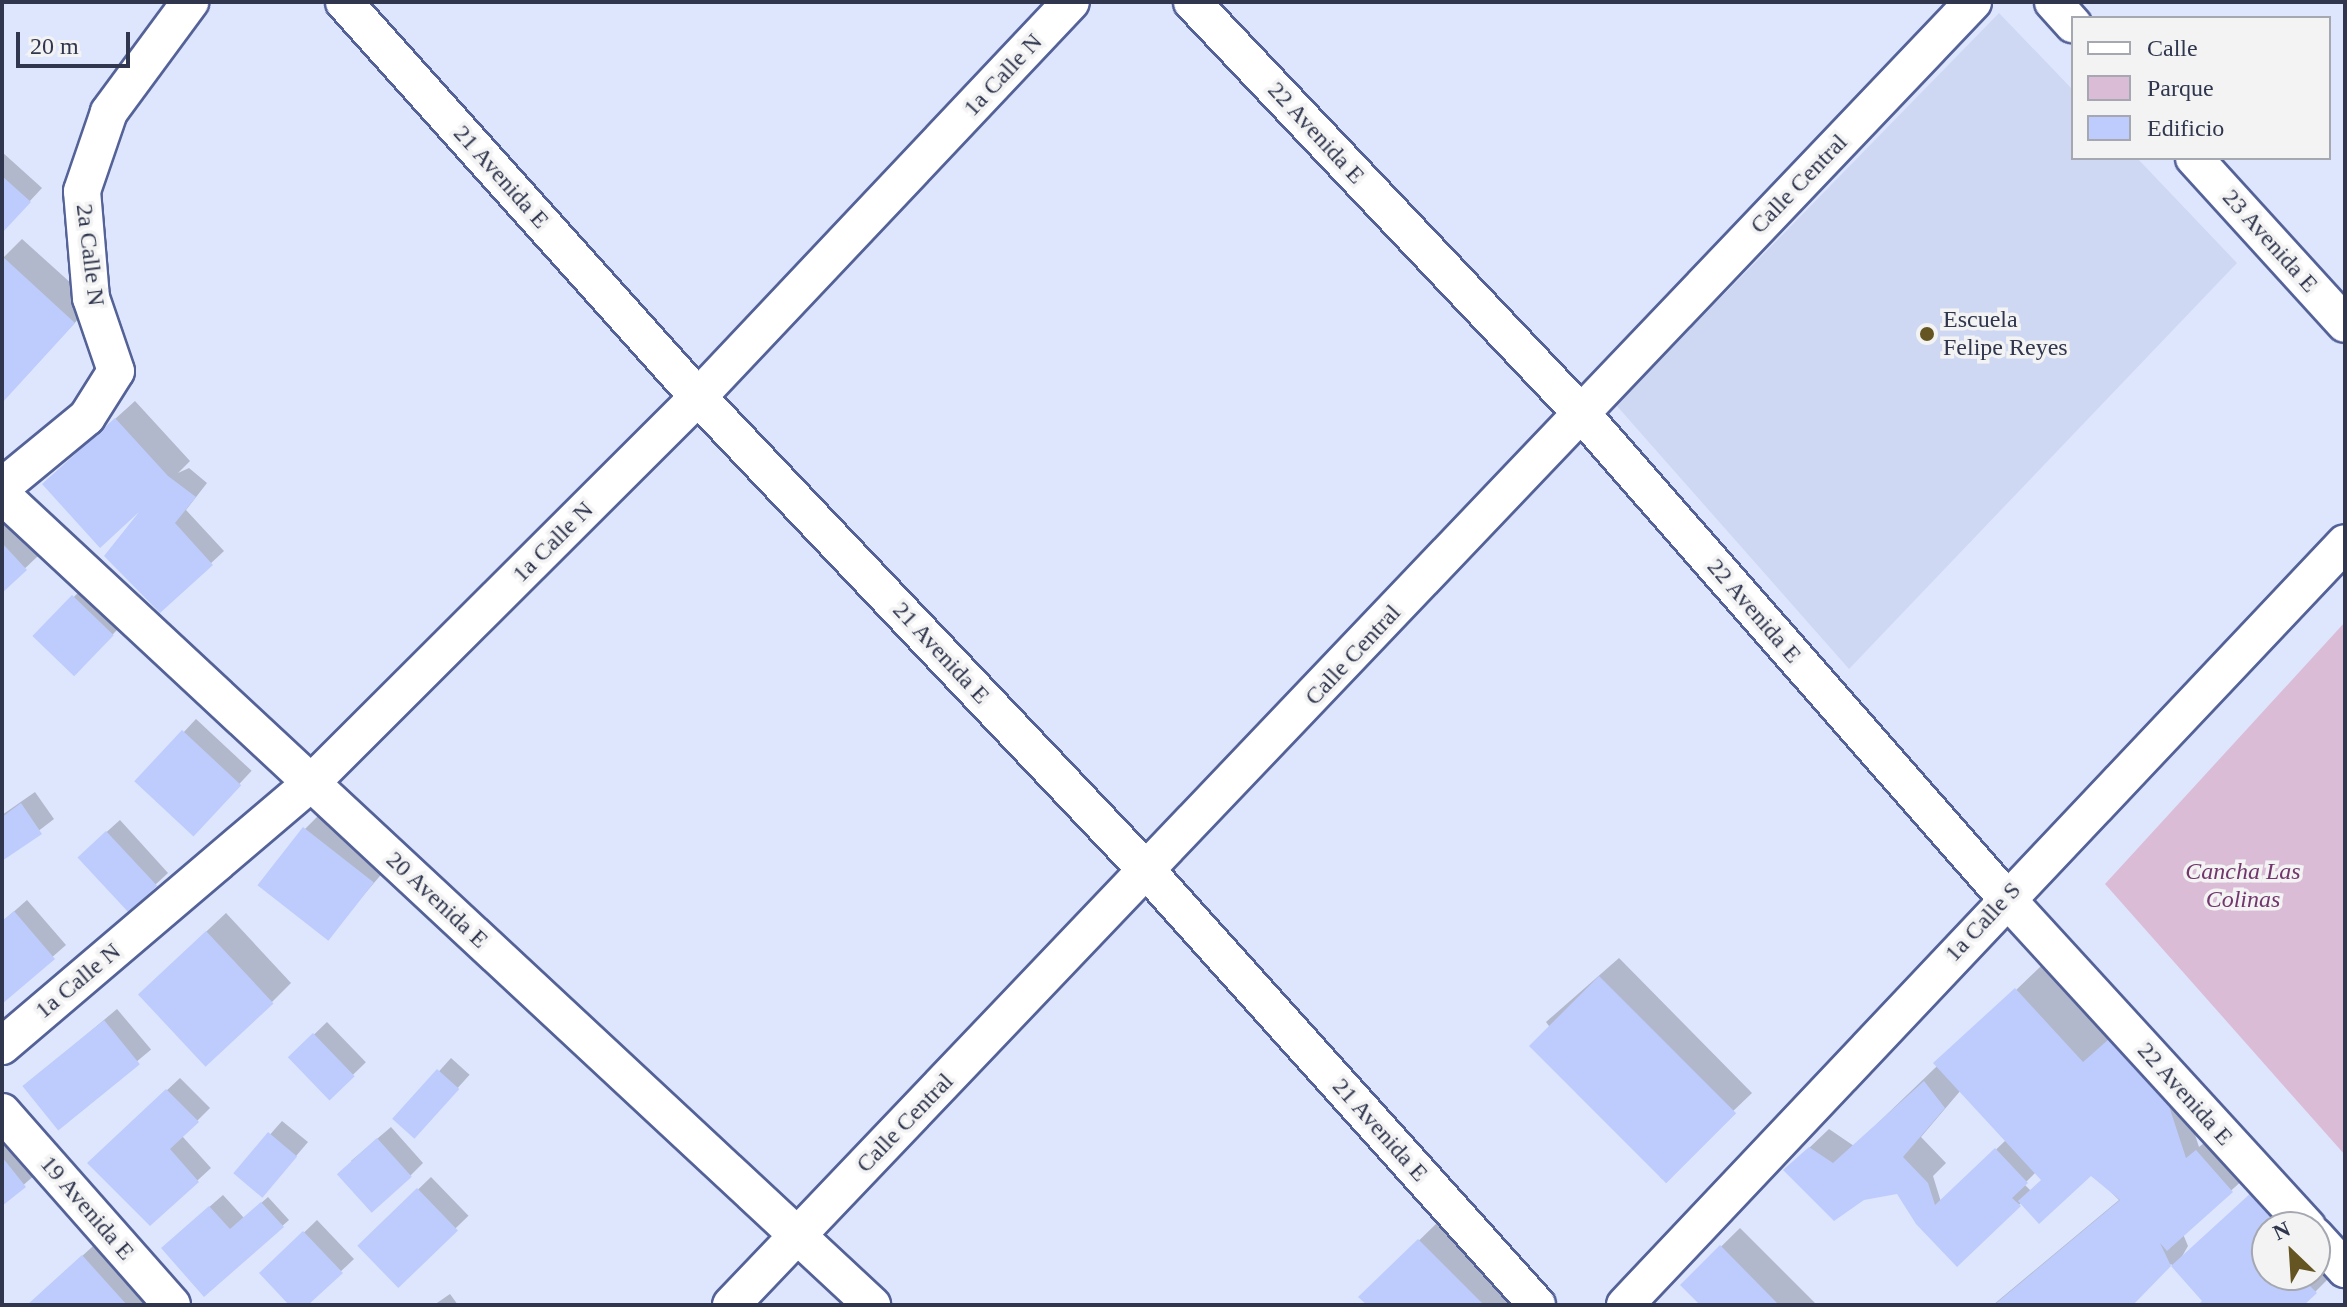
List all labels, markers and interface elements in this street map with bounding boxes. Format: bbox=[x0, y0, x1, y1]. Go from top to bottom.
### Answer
scale bar bbox=[20, 16, 134, 66]
legend bbox=[2071, 16, 2331, 160]
street label: 1a Calle N bbox=[957, 28, 1049, 122]
text: 20 m bbox=[30, 33, 79, 59]
text: Calle bbox=[2147, 35, 2198, 61]
text: Parque bbox=[2147, 75, 2214, 101]
street label: 22 Avenida E bbox=[1261, 76, 1371, 190]
text: Edificio bbox=[2147, 115, 2224, 141]
street label: 21 Avenida E bbox=[447, 119, 555, 235]
street label: Calle Central bbox=[1744, 128, 1854, 240]
street label: 23 Avenida E bbox=[2216, 183, 2324, 299]
street label: 2a Calle N bbox=[69, 202, 111, 308]
place label: Escuela Felipe Reyes bbox=[1943, 306, 2068, 362]
marker: Escuela Felipe Reyes bbox=[1918, 325, 1936, 343]
street label: 1a Calle N bbox=[507, 496, 599, 588]
street label: 22 Avenida E bbox=[1700, 552, 1808, 670]
street label: 21 Avenida E bbox=[886, 596, 996, 710]
street label: Calle Central bbox=[1299, 599, 1407, 711]
street label: 20 Avenida E bbox=[380, 845, 494, 955]
park label: Cancha Las Colinas bbox=[2185, 858, 2301, 914]
street label: 1a Calle S bbox=[1939, 876, 2027, 968]
street label: 1a Calle N bbox=[29, 937, 127, 1025]
street label: 22 Avenida E bbox=[2131, 1036, 2239, 1152]
street label: Calle Central bbox=[850, 1067, 960, 1179]
street label: 21 Avenida E bbox=[1326, 1072, 1434, 1188]
street label: 19 Avenida E bbox=[33, 1149, 141, 1267]
north arrow bbox=[2251, 1211, 2331, 1291]
text: N bbox=[2269, 1216, 2294, 1245]

